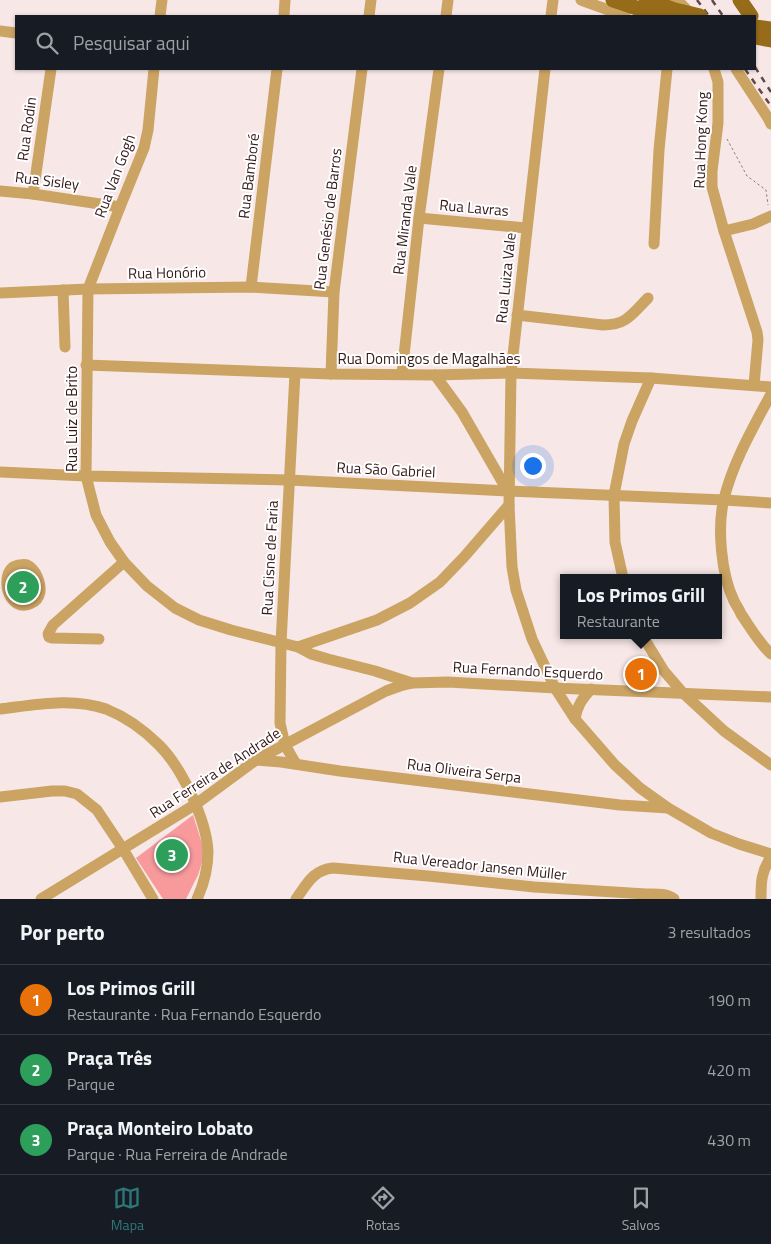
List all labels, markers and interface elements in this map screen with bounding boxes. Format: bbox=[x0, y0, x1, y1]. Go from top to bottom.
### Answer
search box bbox=[15, 15, 756, 70]
text: Pesquisar aqui bbox=[73, 28, 190, 57]
icon: search bbox=[33, 29, 61, 57]
street label: Rua Hong Kong bbox=[687, 91, 714, 189]
street label: Rua Rodin bbox=[11, 96, 42, 162]
street label: Rua Van Gogh bbox=[88, 131, 141, 221]
street label: Rua Bamboré bbox=[232, 132, 265, 220]
street label: Rua Genésio de Barros bbox=[307, 147, 348, 291]
street label: Rua Miranda Vale bbox=[386, 164, 423, 276]
street label: Rua Sisley bbox=[14, 165, 80, 196]
street label: Rua Lavras bbox=[438, 193, 510, 222]
street label: Rua Luiza Vale bbox=[489, 232, 522, 324]
street label: Rua Honório bbox=[128, 260, 206, 285]
street label: Rua Domingos de Magalhães bbox=[337, 347, 521, 370]
street label: Rua Luiz de Brito bbox=[60, 366, 83, 472]
your location bbox=[520, 453, 546, 479]
street label: Rua São Gabriel bbox=[336, 455, 436, 484]
street label: Rua Cisne de Faria bbox=[255, 499, 284, 616]
pin: 2 bbox=[7, 568, 39, 606]
popup bbox=[560, 574, 722, 639]
text: Los Primos Grill bbox=[577, 580, 705, 609]
text: Restaurante bbox=[577, 609, 660, 633]
street label: Rua Fernando Esquerdo bbox=[452, 655, 604, 686]
pin: 1 bbox=[625, 655, 657, 693]
street label: Rua Ferreira de Andrade bbox=[145, 721, 285, 824]
street label: Rua Oliveira Serpa bbox=[406, 752, 523, 789]
pin: 3 bbox=[156, 836, 188, 874]
street label: Rua Vereador Jansen Müller bbox=[392, 845, 568, 886]
text: Por perto bbox=[20, 916, 105, 948]
text: 3 resultados bbox=[667, 920, 751, 944]
text: Los Primos Grill bbox=[67, 973, 195, 1002]
text: 1 bbox=[32, 988, 40, 1012]
text: 190 m bbox=[707, 988, 751, 1012]
text: Restaurante · Rua Fernando Esquerdo bbox=[67, 1002, 321, 1026]
text: Praça Três bbox=[67, 1043, 152, 1072]
text: 2 bbox=[32, 1058, 40, 1082]
text: 420 m bbox=[707, 1058, 751, 1082]
text: Parque bbox=[67, 1072, 115, 1096]
text: Praça Monteiro Lobato bbox=[67, 1113, 253, 1142]
text: 3 bbox=[32, 1128, 40, 1152]
text: 430 m bbox=[707, 1128, 751, 1152]
text: Parque · Rua Ferreira de Andrade bbox=[67, 1142, 288, 1166]
tab: Mapa bbox=[111, 1184, 144, 1235]
tab: Rotas bbox=[366, 1184, 400, 1235]
tab: Salvos bbox=[622, 1184, 660, 1235]

